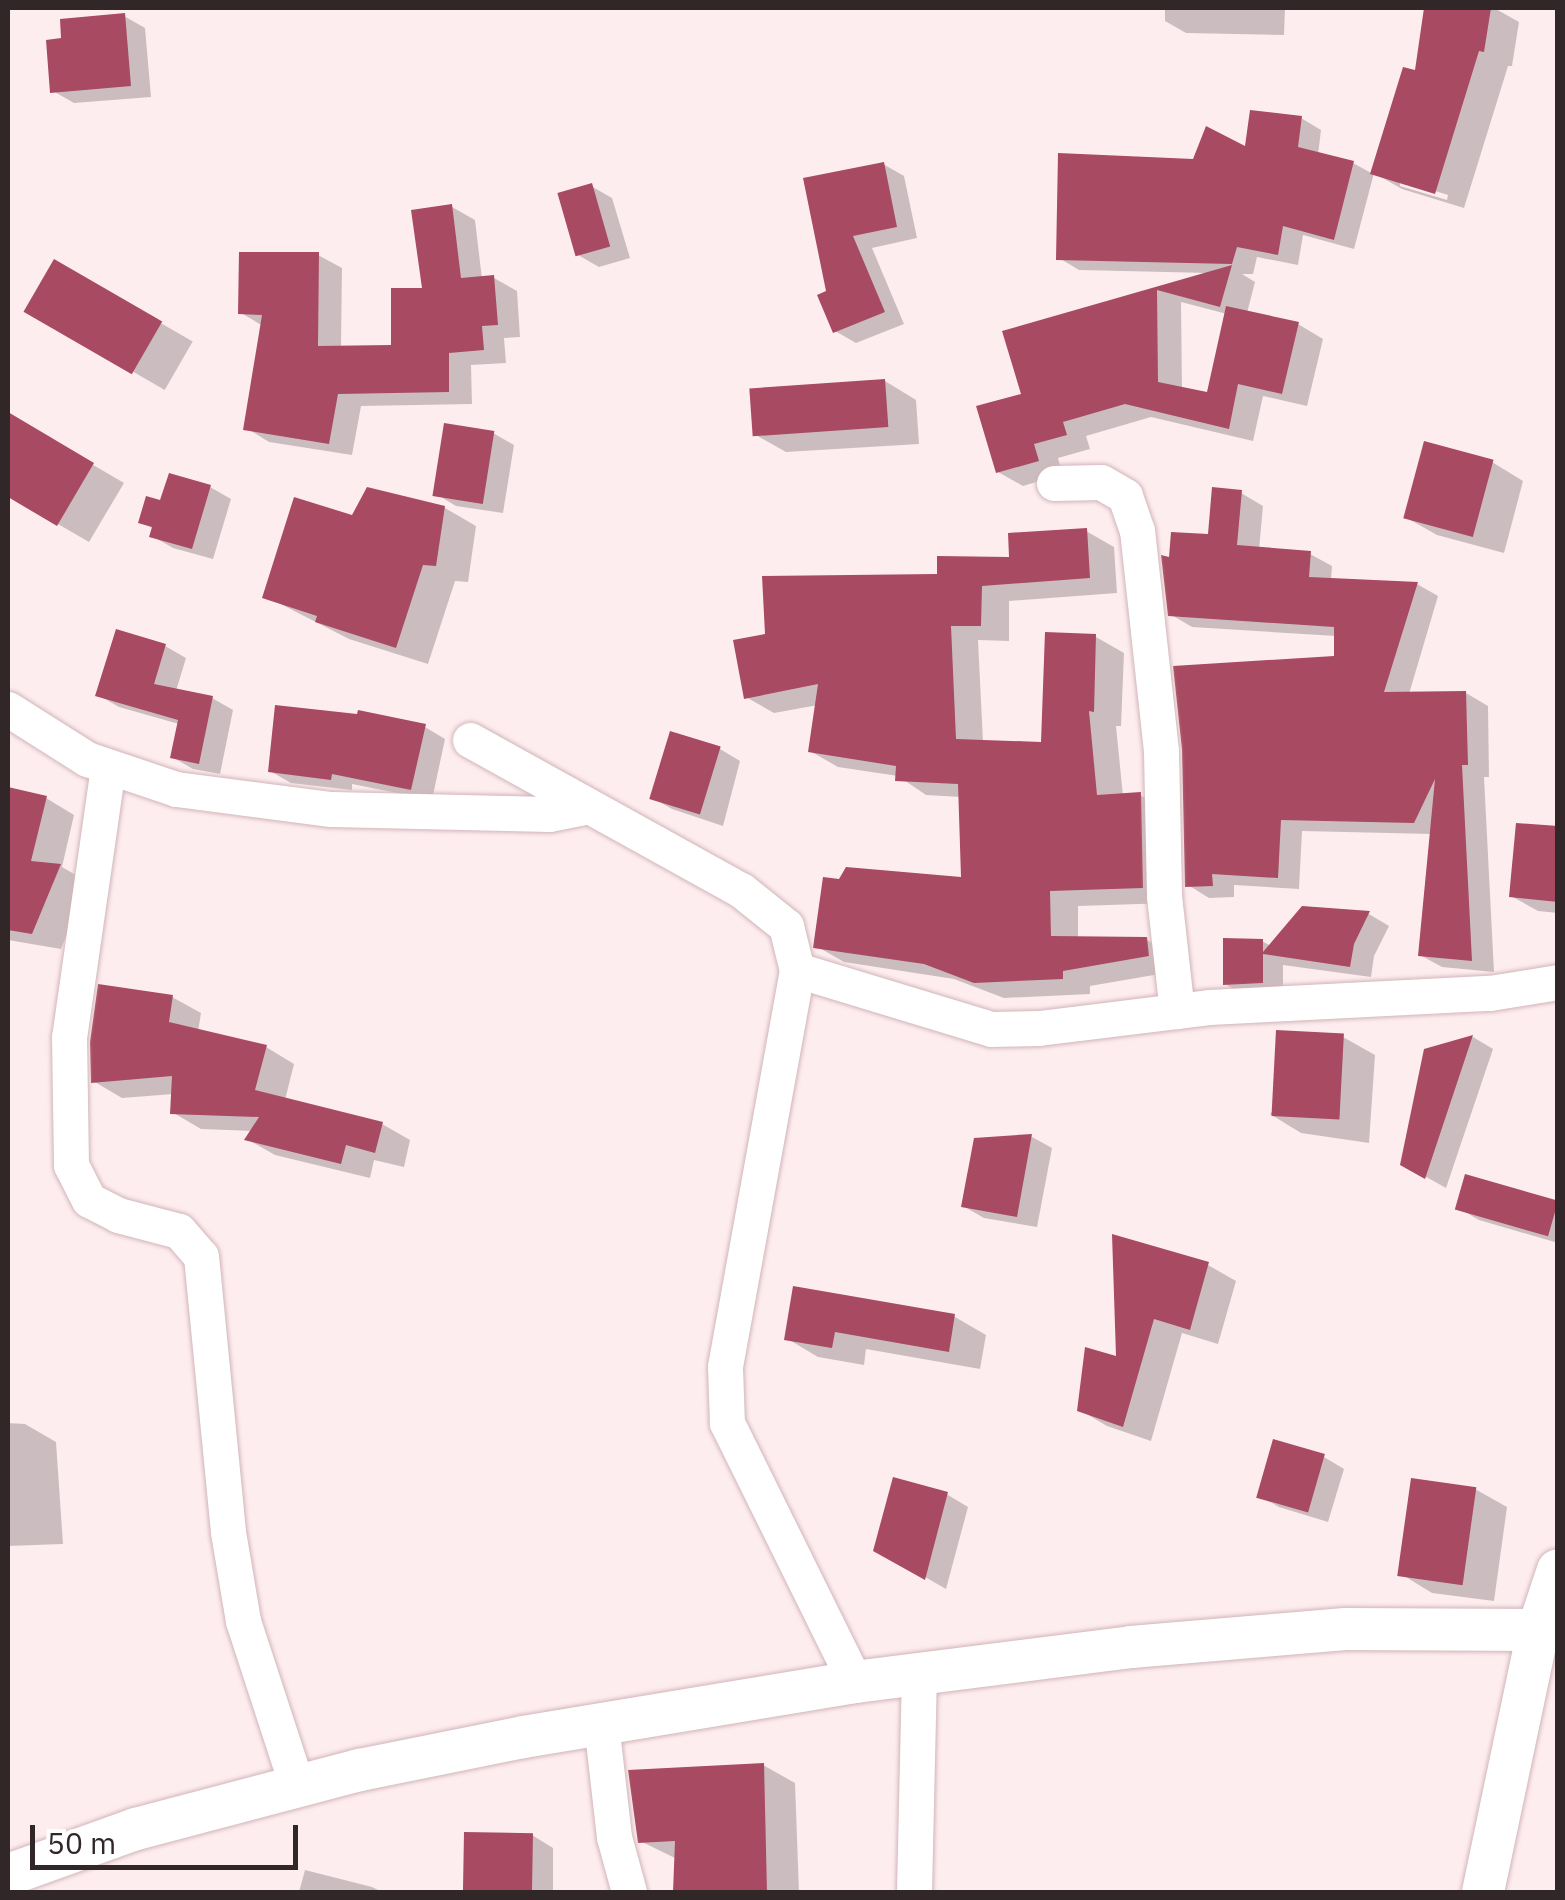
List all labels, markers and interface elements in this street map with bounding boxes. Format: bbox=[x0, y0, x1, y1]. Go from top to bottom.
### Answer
scale bar bbox=[35, 1805, 302, 1867]
text: 50 m bbox=[47, 1823, 116, 1862]

